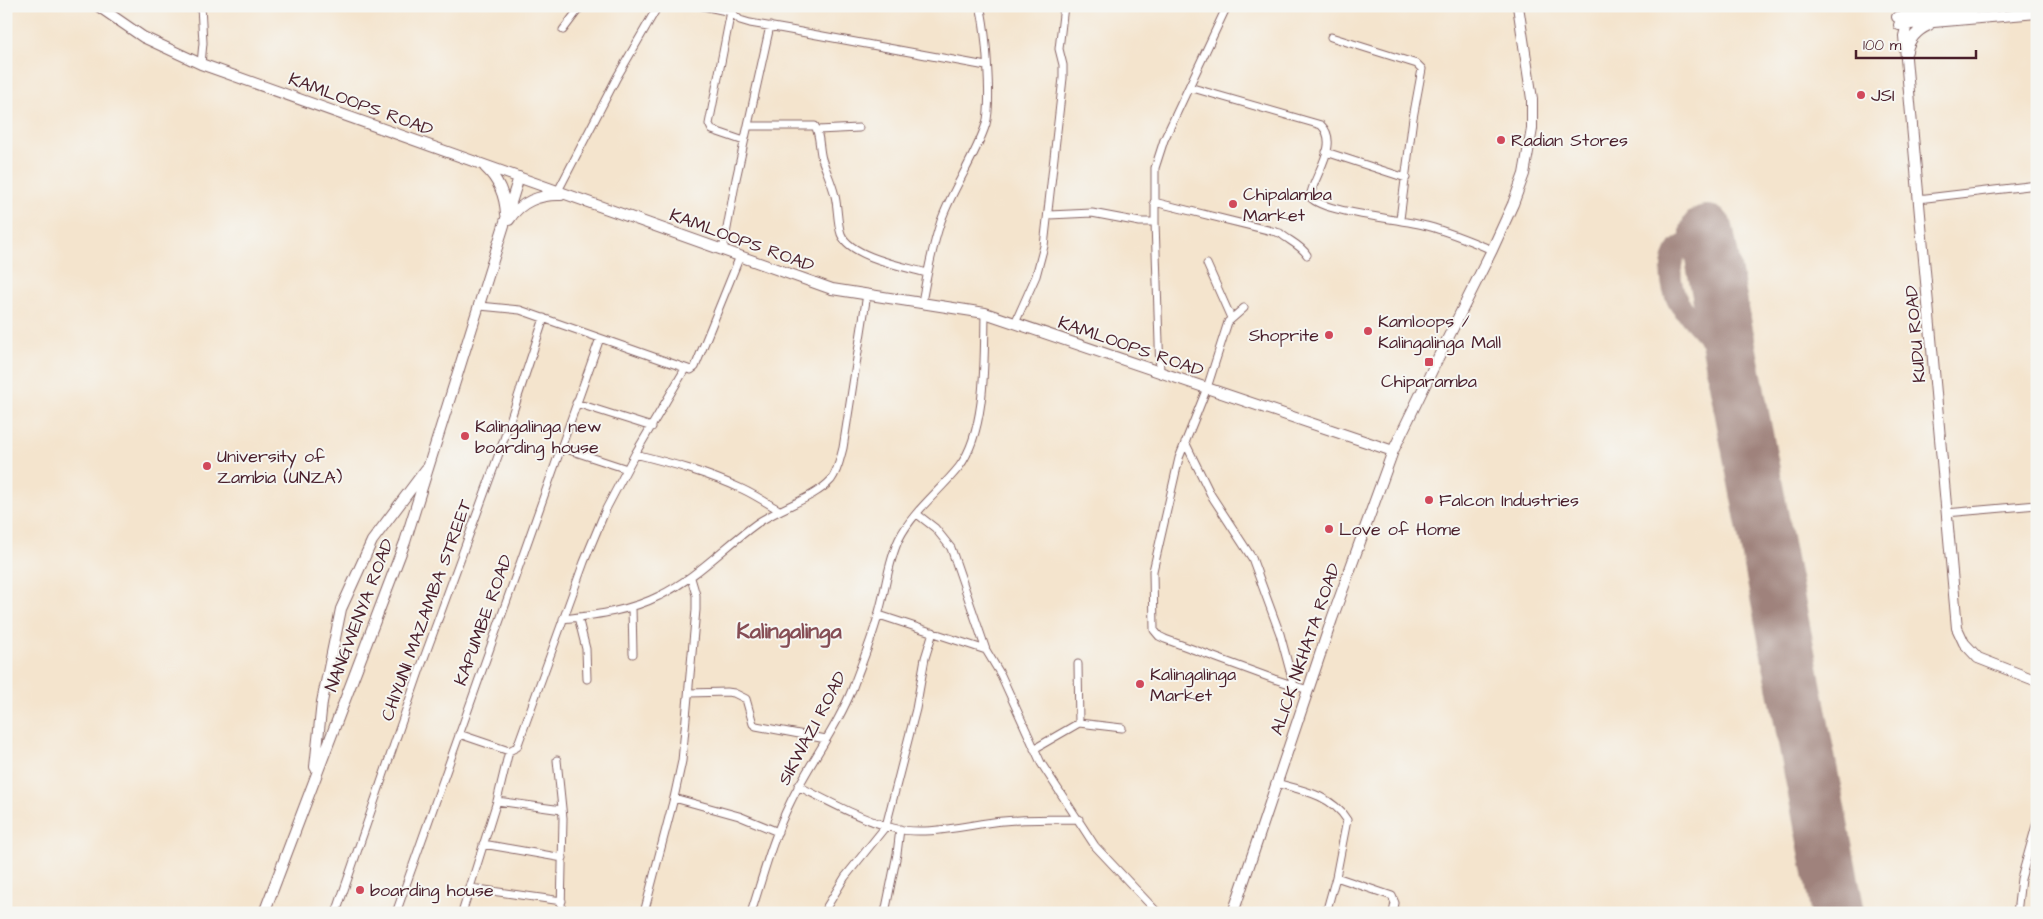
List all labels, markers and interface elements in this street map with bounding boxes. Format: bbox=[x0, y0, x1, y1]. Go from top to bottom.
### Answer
scale bar bbox=[1856, 28, 1976, 60]
text: 100 m bbox=[1863, 35, 1902, 56]
street label: KAMLOOPS ROAD bbox=[285, 67, 437, 142]
place label: JSI bbox=[1871, 83, 1895, 108]
marker: JSI bbox=[1855, 89, 1867, 101]
place label: Radian Stores bbox=[1511, 128, 1628, 153]
marker: Radian Stores bbox=[1495, 134, 1507, 146]
place label: Chipalamba Market bbox=[1243, 182, 1332, 228]
marker: Chipalamba Market bbox=[1227, 198, 1239, 210]
street label: KAMLOOPS ROAD bbox=[666, 203, 818, 278]
street label: KUDU ROAD bbox=[1899, 284, 1932, 384]
place label: Kamloops / Kalingalinga Mall bbox=[1378, 309, 1501, 356]
street label: KAMLOOPS ROAD bbox=[1055, 310, 1207, 383]
place label: Shoprite bbox=[1249, 323, 1319, 348]
marker: Kamloops / Kalingalinga Mall bbox=[1362, 325, 1374, 337]
marker: Shoprite bbox=[1323, 329, 1335, 341]
marker: Chiparamba bbox=[1423, 356, 1435, 368]
place label: Chiparamba bbox=[1381, 369, 1477, 394]
place label: Kalingalinga new boarding house bbox=[475, 414, 602, 461]
marker: Kalingalinga new boarding house bbox=[459, 430, 471, 442]
place label: University of Zambia (UNZA) bbox=[217, 444, 342, 490]
marker: University of Zambia (UNZA) bbox=[201, 460, 213, 472]
place label: Falcon Industries bbox=[1439, 488, 1579, 513]
marker: Falcon Industries bbox=[1423, 494, 1435, 506]
street label: CHIYUNI MAZAMBA STREET bbox=[375, 495, 478, 724]
place label: Love of Home bbox=[1339, 517, 1461, 542]
marker: Love of Home bbox=[1323, 523, 1335, 535]
street label: NANGWENYA ROAD bbox=[319, 535, 400, 695]
street label: KAPUMBE ROAD bbox=[448, 551, 519, 689]
street label: ALICK NKHATA ROAD bbox=[1264, 560, 1347, 738]
district label: Kalingalinga bbox=[736, 616, 842, 648]
place label: Kalingalinga Market bbox=[1150, 662, 1236, 708]
street label: SIKWAZI ROAD bbox=[772, 667, 853, 790]
marker: Kalingalinga Market bbox=[1134, 678, 1146, 690]
place label: boarding house bbox=[370, 878, 494, 904]
marker: boarding house bbox=[354, 884, 366, 896]

